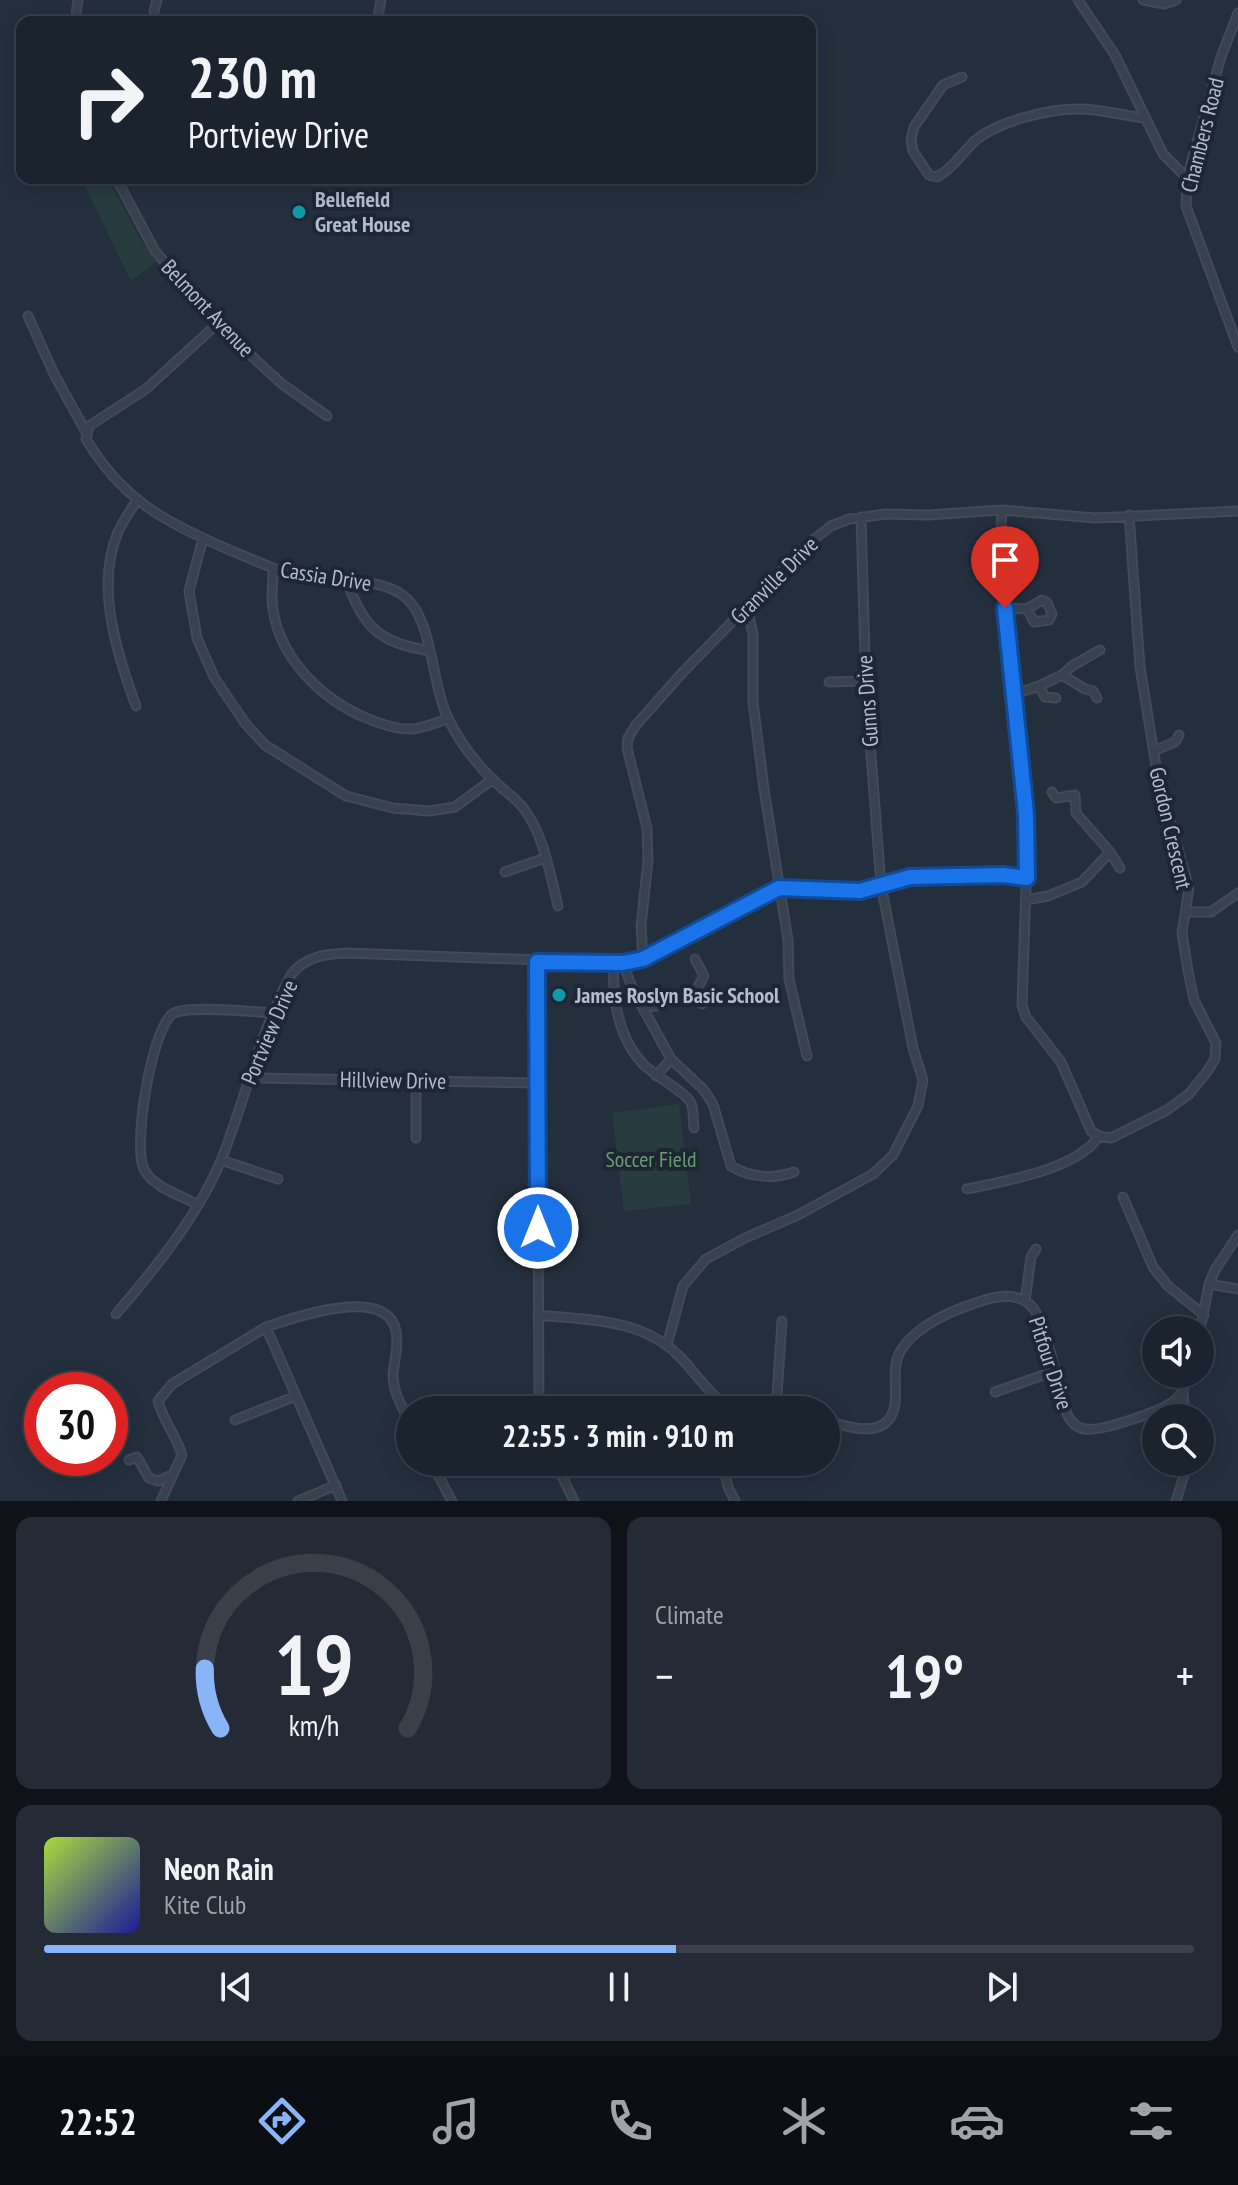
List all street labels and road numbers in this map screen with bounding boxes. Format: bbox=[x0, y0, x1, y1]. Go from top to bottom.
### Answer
street label: Chambers Road bbox=[1174, 75, 1230, 195]
street label: Belmont Avenue bbox=[156, 253, 260, 363]
street label: Granville Drive bbox=[724, 530, 824, 630]
street label: Cassia Drive bbox=[279, 555, 373, 597]
street label: Gunns Drive bbox=[850, 654, 884, 748]
street label: Gordon Crescent bbox=[1143, 764, 1199, 892]
street label: Portview Drive bbox=[234, 976, 304, 1088]
street label: Hillview Drive bbox=[340, 1065, 446, 1095]
street label: Pitfour Drive bbox=[1023, 1313, 1079, 1413]

